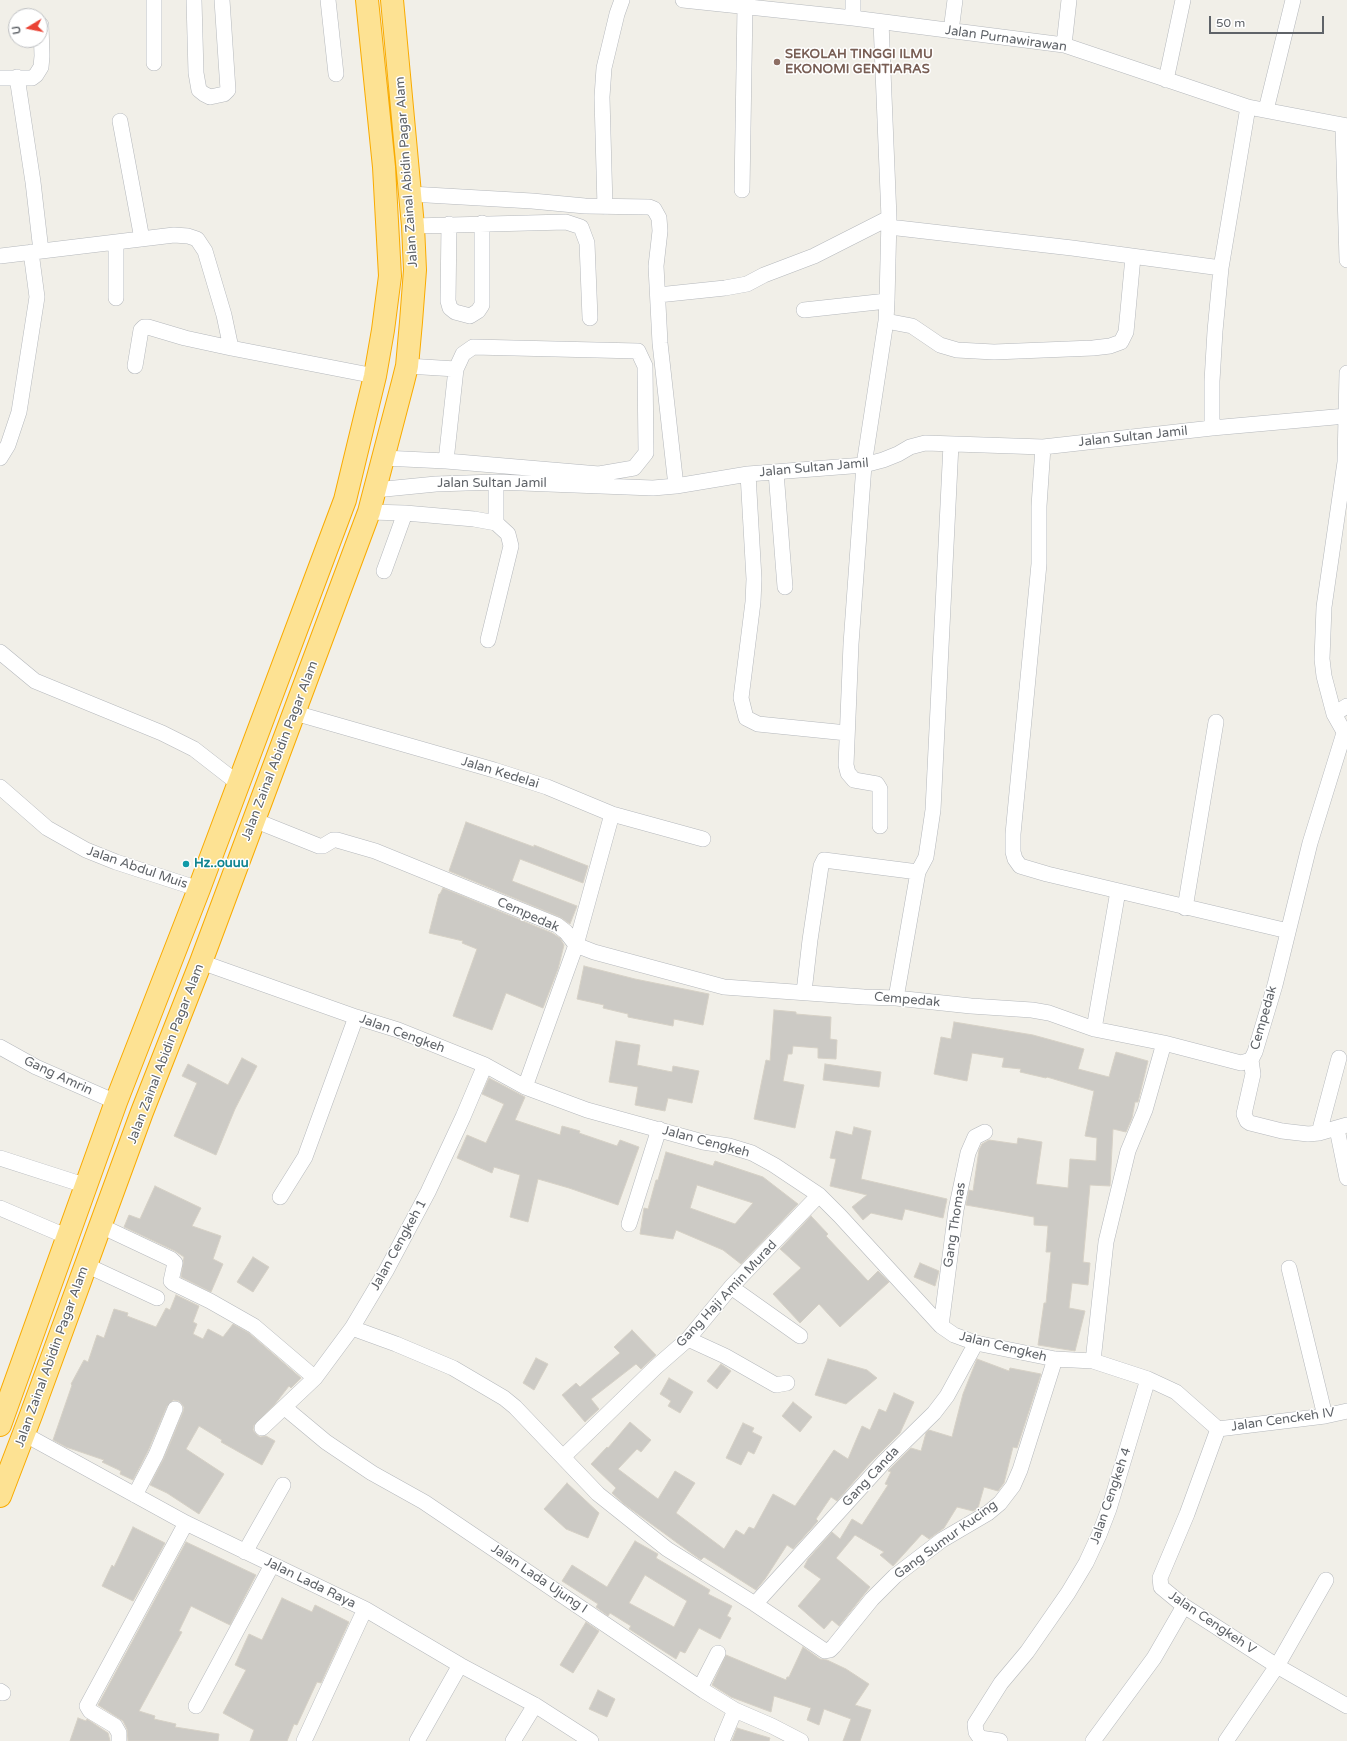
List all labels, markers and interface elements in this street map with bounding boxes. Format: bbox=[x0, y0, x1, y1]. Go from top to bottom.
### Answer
north arrow bbox=[8, 8, 48, 48]
scale bar bbox=[1211, 8, 1326, 34]
text: 50 m bbox=[1216, 16, 1245, 30]
street label: Jalan Purnawirawan bbox=[944, 23, 1068, 55]
text: U bbox=[10, 25, 24, 35]
place label: SEKOLAH TINGGI ILMU EKONOMI GENTIARAS bbox=[785, 47, 933, 78]
marker: SEKOLAH TINGGI ILMU EKONOMI GENTIARAS bbox=[772, 57, 782, 67]
street label: Jalan Zainal Abidin Pagar Alam bbox=[393, 76, 421, 268]
street label: Jalan Sultan Jamil bbox=[1078, 424, 1188, 450]
street label: Jalan Sultan Jamil bbox=[759, 455, 869, 481]
street label: Jalan Sultan Jamil bbox=[437, 476, 547, 492]
street label: Jalan Zainal Abidin Pagar Alam bbox=[238, 659, 322, 843]
street label: Jalan Kedelai bbox=[459, 754, 541, 792]
street label: Jalan Abdul Muis bbox=[85, 843, 189, 893]
place label: Hz..ouuu bbox=[194, 856, 249, 872]
marker: Hz..ouuu bbox=[181, 859, 191, 869]
street label: Cempedak bbox=[495, 894, 561, 936]
street label: Jalan Zainal Abidin Pagar Alam bbox=[124, 962, 208, 1146]
street label: Cempedak bbox=[1247, 984, 1281, 1052]
street label: Cempedak bbox=[873, 989, 941, 1011]
street label: Jalan Cengkeh bbox=[357, 1011, 447, 1057]
street label: Gang Amrin bbox=[21, 1053, 95, 1099]
street label: Jalan Cengkeh bbox=[661, 1123, 751, 1161]
street label: Gang Thomas bbox=[941, 1181, 969, 1269]
street label: Jalan Cengkeh 1 bbox=[368, 1197, 430, 1293]
street label: Gang Haji Amin Murad bbox=[673, 1237, 781, 1351]
street label: Jalan Zainal Abidin Pagar Alam bbox=[12, 1264, 92, 1450]
street label: Jalan Cengkeh bbox=[958, 1329, 1048, 1365]
street label: Jalan Cenckeh IV bbox=[1230, 1405, 1336, 1435]
street label: Gang Canda bbox=[839, 1444, 903, 1510]
street label: Jalan Cengkeh 4 bbox=[1087, 1446, 1135, 1546]
street label: Gang Sumur Kucing bbox=[891, 1497, 1001, 1583]
street label: Jalan Lada Ujung I bbox=[488, 1541, 590, 1617]
street label: Jalan Lada Raya bbox=[262, 1554, 358, 1612]
street label: Jalan Cengkeh V bbox=[1165, 1588, 1259, 1658]

